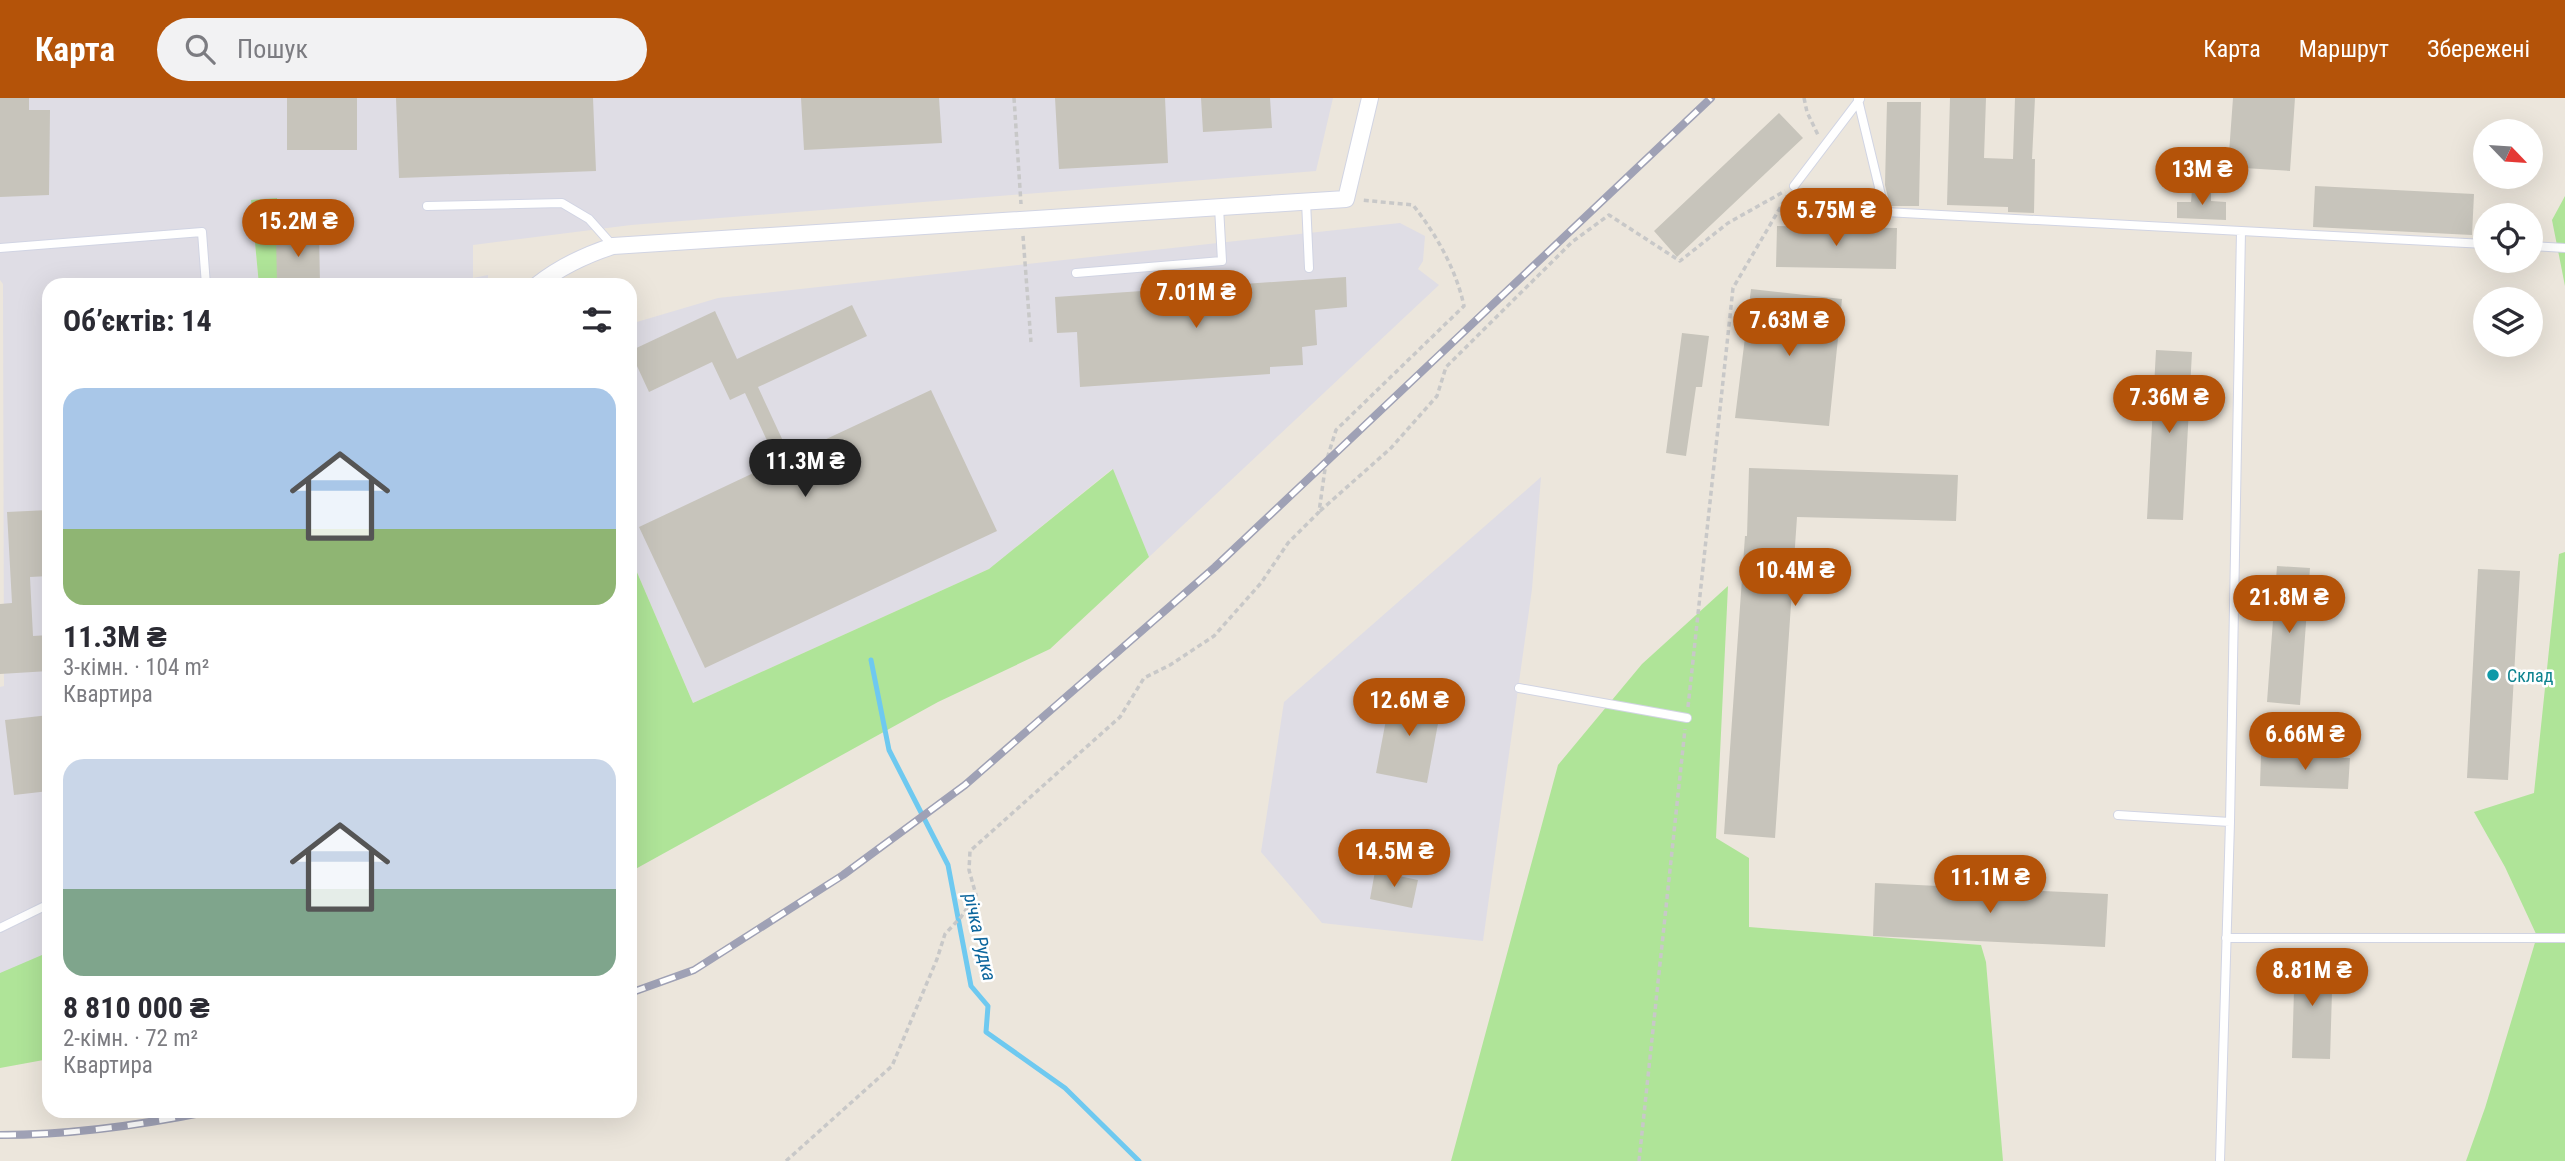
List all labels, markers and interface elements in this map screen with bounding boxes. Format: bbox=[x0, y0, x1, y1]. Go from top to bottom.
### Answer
search box bbox=[157, 18, 647, 81]
text: Карта bbox=[35, 30, 115, 69]
icon: search bbox=[181, 30, 219, 68]
text: Пошук bbox=[237, 34, 308, 64]
text: Карта bbox=[2203, 35, 2261, 63]
text: Маршрут bbox=[2299, 35, 2389, 63]
text: Збережені bbox=[2427, 35, 2530, 63]
north arrow bbox=[2473, 119, 2543, 189]
map controls bbox=[2473, 119, 2543, 357]
pin: 13M ₴ bbox=[2153, 148, 2251, 207]
text: 13M ₴ bbox=[2171, 156, 2233, 183]
pin: 5.75M ₴ bbox=[1771, 188, 1901, 248]
text: 5.75M ₴ bbox=[1796, 197, 1876, 224]
pin: 15.2M ₴ bbox=[233, 200, 363, 259]
button: locate bbox=[2473, 203, 2543, 273]
text: 15.2M ₴ bbox=[258, 208, 338, 235]
pin: 7.01M ₴ bbox=[1131, 271, 1261, 330]
text: 7.01M ₴ bbox=[1156, 279, 1236, 306]
button: layers bbox=[2473, 287, 2543, 357]
pin: 7.63M ₴ bbox=[1724, 299, 1854, 358]
icon: filters bbox=[578, 301, 616, 339]
text: Об’єктів: 14 bbox=[63, 303, 212, 338]
text: 7.63M ₴ bbox=[1749, 307, 1829, 334]
pin: 7.36M ₴ bbox=[2104, 376, 2234, 435]
text: 7.36M ₴ bbox=[2129, 384, 2209, 411]
icon: home bbox=[277, 433, 403, 559]
pin: 11.3M ₴ bbox=[740, 440, 870, 499]
text: 11.3M ₴ bbox=[765, 448, 845, 475]
pin: 10.4M ₴ bbox=[1730, 548, 1860, 608]
text: 10.4M ₴ bbox=[1755, 557, 1835, 584]
pin: 21.8M ₴ bbox=[2224, 575, 2354, 635]
text: 21.8M ₴ bbox=[2249, 584, 2329, 611]
text: 11.3M ₴ bbox=[63, 619, 167, 654]
text: 3-кімн. · 104 m² bbox=[63, 654, 209, 681]
place label: Склад bbox=[2507, 665, 2554, 686]
marker: Склад bbox=[2485, 667, 2501, 683]
pin: 12.6M ₴ bbox=[1344, 678, 1474, 738]
text: Квартира bbox=[63, 681, 153, 708]
text: 12.6M ₴ bbox=[1369, 687, 1449, 714]
pin: 6.66M ₴ bbox=[2240, 712, 2370, 772]
text: 6.66M ₴ bbox=[2265, 721, 2345, 748]
icon: home bbox=[277, 804, 403, 930]
pin: 14.5M ₴ bbox=[1329, 830, 1459, 889]
text: 14.5M ₴ bbox=[1354, 838, 1434, 865]
pin: 11.1M ₴ bbox=[1925, 856, 2055, 915]
text: 11.1M ₴ bbox=[1950, 864, 2030, 891]
water label: річка Рудка bbox=[959, 890, 1001, 983]
pin: 8.81M ₴ bbox=[2247, 948, 2377, 1008]
text: 8.81M ₴ bbox=[2272, 957, 2352, 984]
text: 8 810 000 ₴ bbox=[63, 990, 210, 1025]
text: 2-кімн. · 72 m² bbox=[63, 1025, 198, 1052]
text: Квартира bbox=[63, 1052, 153, 1079]

